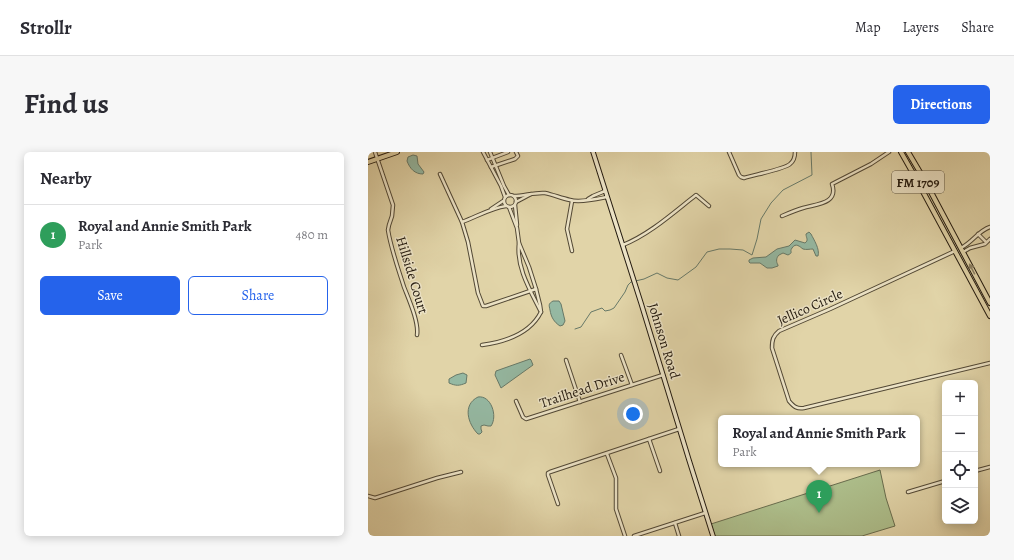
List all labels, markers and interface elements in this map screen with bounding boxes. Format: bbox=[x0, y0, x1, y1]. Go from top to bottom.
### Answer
text: Strollr bbox=[20, 15, 72, 41]
text: Map bbox=[855, 18, 881, 37]
text: Layers bbox=[903, 18, 939, 37]
text: Share bbox=[961, 18, 994, 37]
text: Find us bbox=[24, 85, 109, 123]
button: Directions bbox=[893, 85, 990, 124]
text: Nearby bbox=[40, 167, 91, 190]
road number: FM 1709 bbox=[892, 171, 944, 193]
text: Royal and Annie Smith Park bbox=[78, 216, 251, 236]
text: 1 bbox=[51, 226, 55, 243]
text: 480 m bbox=[295, 226, 328, 243]
street label: Hillside Court bbox=[391, 234, 433, 317]
text: Park bbox=[78, 236, 102, 253]
one-way arrow bbox=[968, 263, 975, 275]
button: Save bbox=[40, 276, 180, 315]
button: Share bbox=[188, 276, 328, 315]
street label: Jellico Circle bbox=[774, 284, 846, 330]
street label: Johnson Road bbox=[643, 301, 685, 382]
street label: Trailhead Drive bbox=[537, 367, 627, 413]
map controls bbox=[942, 380, 978, 524]
button: + bbox=[942, 380, 978, 416]
your location bbox=[623, 404, 643, 424]
popup bbox=[718, 415, 920, 467]
button: − bbox=[942, 416, 978, 452]
text: Royal and Annie Smith Park bbox=[732, 423, 906, 443]
text: Park bbox=[732, 443, 757, 460]
button: locate bbox=[942, 452, 978, 488]
pin: 1 bbox=[806, 480, 832, 513]
button: layers bbox=[942, 488, 978, 524]

